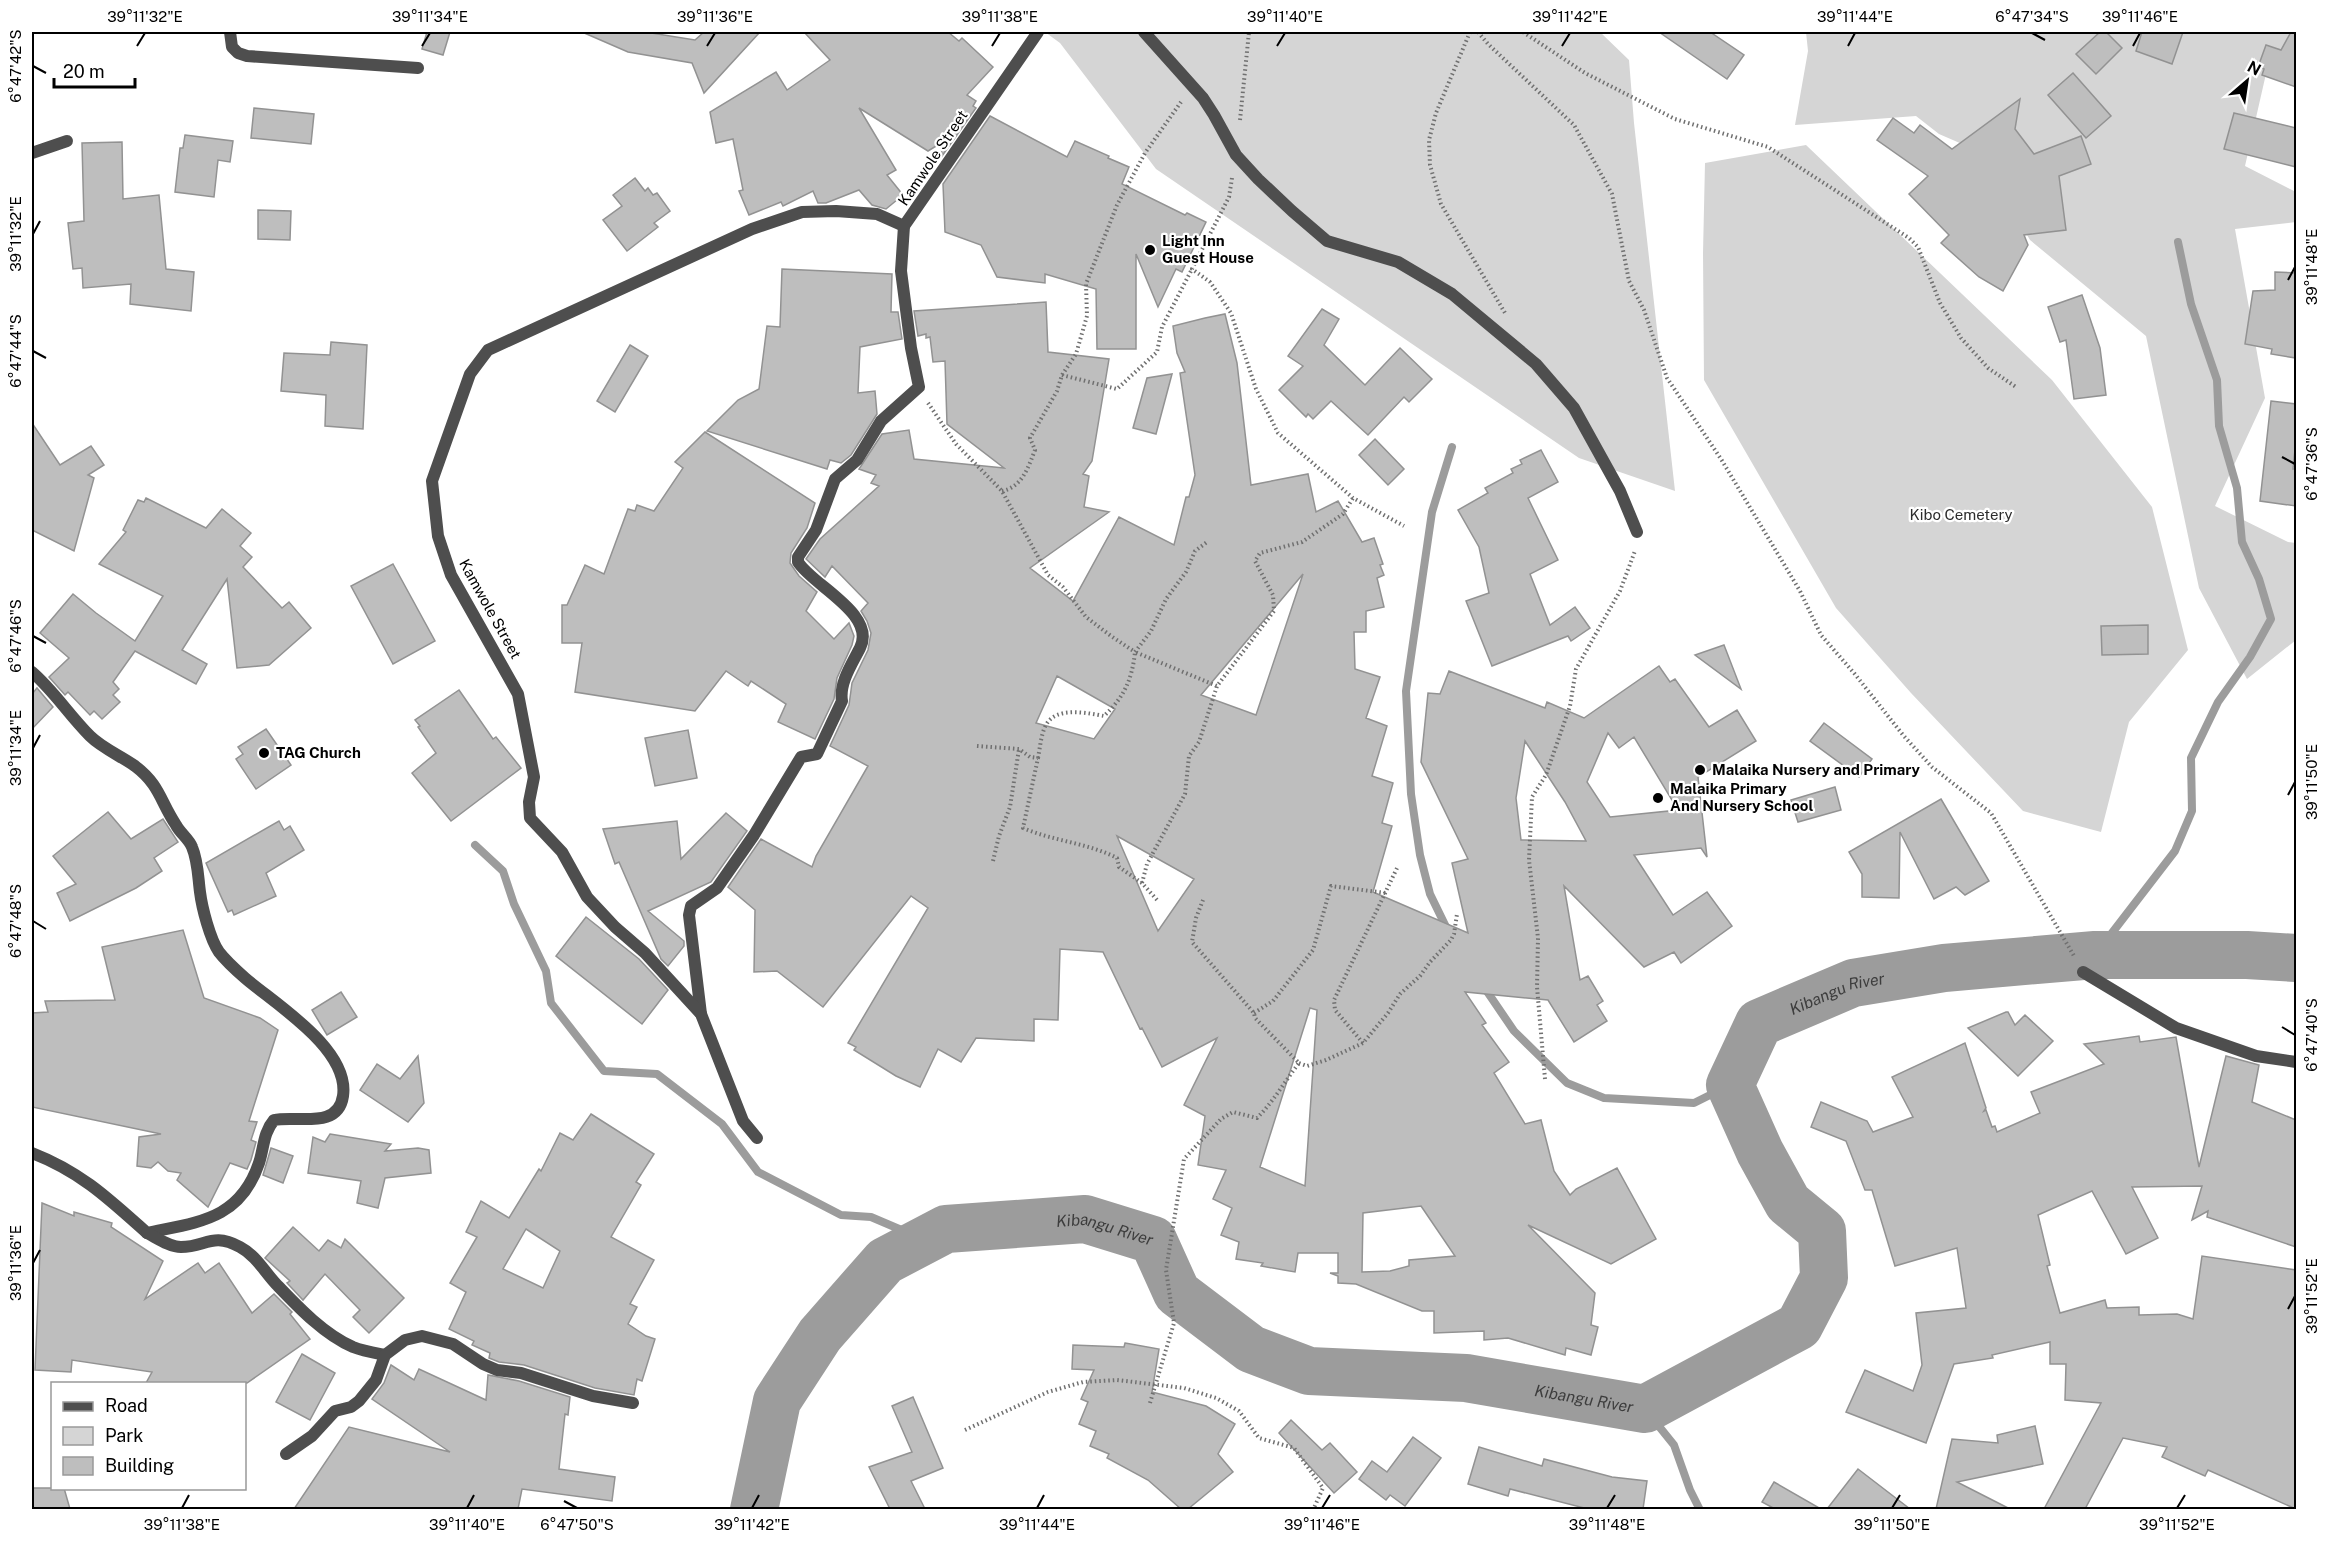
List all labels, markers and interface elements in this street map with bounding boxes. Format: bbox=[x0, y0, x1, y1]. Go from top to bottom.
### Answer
text: 39°11'32"E bbox=[107, 8, 183, 25]
text: 39°11'34"E bbox=[392, 8, 468, 25]
text: 39°11'36"E bbox=[677, 8, 753, 25]
text: 39°11'38"E bbox=[962, 8, 1038, 25]
text: 39°11'40"E bbox=[1247, 8, 1323, 25]
text: 39°11'42"E bbox=[1532, 8, 1608, 25]
text: 39°11'44"E bbox=[1817, 8, 1893, 25]
text: 6°47'34"S bbox=[1995, 8, 2069, 25]
text: 39°11'46"E bbox=[2102, 8, 2178, 25]
text: 6°47'42"S bbox=[7, 29, 24, 103]
scale bar bbox=[54, 51, 135, 89]
north arrow bbox=[2217, 51, 2277, 111]
text: N bbox=[2244, 57, 2264, 80]
text: 20 m bbox=[63, 61, 105, 82]
street label: Kamwole Street bbox=[894, 107, 971, 209]
text: 39°11'32"E bbox=[7, 196, 24, 272]
text: 39°11'48"E bbox=[2303, 229, 2320, 305]
place label: Light Inn Guest House bbox=[1162, 232, 1254, 266]
marker: Light Inn Guest House bbox=[1143, 243, 1157, 257]
text: 6°47'44"S bbox=[7, 314, 24, 388]
text: 6°47'36"S bbox=[2303, 427, 2320, 501]
park label: Kibo Cemetery bbox=[1909, 506, 2013, 523]
street label: Kamwole Street bbox=[456, 556, 525, 662]
text: 6°47'46"S bbox=[7, 599, 24, 673]
text: 39°11'34"E bbox=[7, 710, 24, 786]
place label: TAG Church bbox=[276, 744, 361, 761]
text: 39°11'50"E bbox=[2303, 744, 2320, 820]
marker: TAG Church bbox=[257, 746, 271, 760]
place label: Malaika Nursery and Primary bbox=[1712, 761, 1921, 778]
marker: Malaika Nursery and Primary bbox=[1693, 763, 1707, 777]
place label: Malaika Primary And Nursery School bbox=[1670, 780, 1813, 814]
marker: Malaika Primary And Nursery School bbox=[1651, 791, 1665, 805]
text: 6°47'48"S bbox=[7, 884, 24, 958]
water label: Kibangu River bbox=[1787, 969, 1887, 1019]
text: 6°47'40"S bbox=[2303, 998, 2320, 1072]
water label: Kibangu River bbox=[1056, 1210, 1156, 1250]
text: 39°11'36"E bbox=[7, 1225, 24, 1301]
text: 39°11'52"E bbox=[2303, 1258, 2320, 1334]
water label: Kibangu River bbox=[1533, 1381, 1636, 1417]
legend bbox=[51, 1382, 246, 1490]
text: Road bbox=[105, 1395, 148, 1416]
text: Park bbox=[105, 1425, 143, 1446]
text: Building bbox=[105, 1455, 174, 1476]
text: 39°11'38"E bbox=[144, 1516, 220, 1533]
text: 39°11'40"E bbox=[429, 1516, 505, 1533]
text: 6°47'50"S bbox=[540, 1516, 614, 1533]
text: 39°11'42"E bbox=[714, 1516, 790, 1533]
text: 39°11'44"E bbox=[999, 1516, 1075, 1533]
text: 39°11'46"E bbox=[1284, 1516, 1360, 1533]
text: 39°11'48"E bbox=[1569, 1516, 1645, 1533]
text: 39°11'50"E bbox=[1854, 1516, 1930, 1533]
text: 39°11'52"E bbox=[2139, 1516, 2215, 1533]

